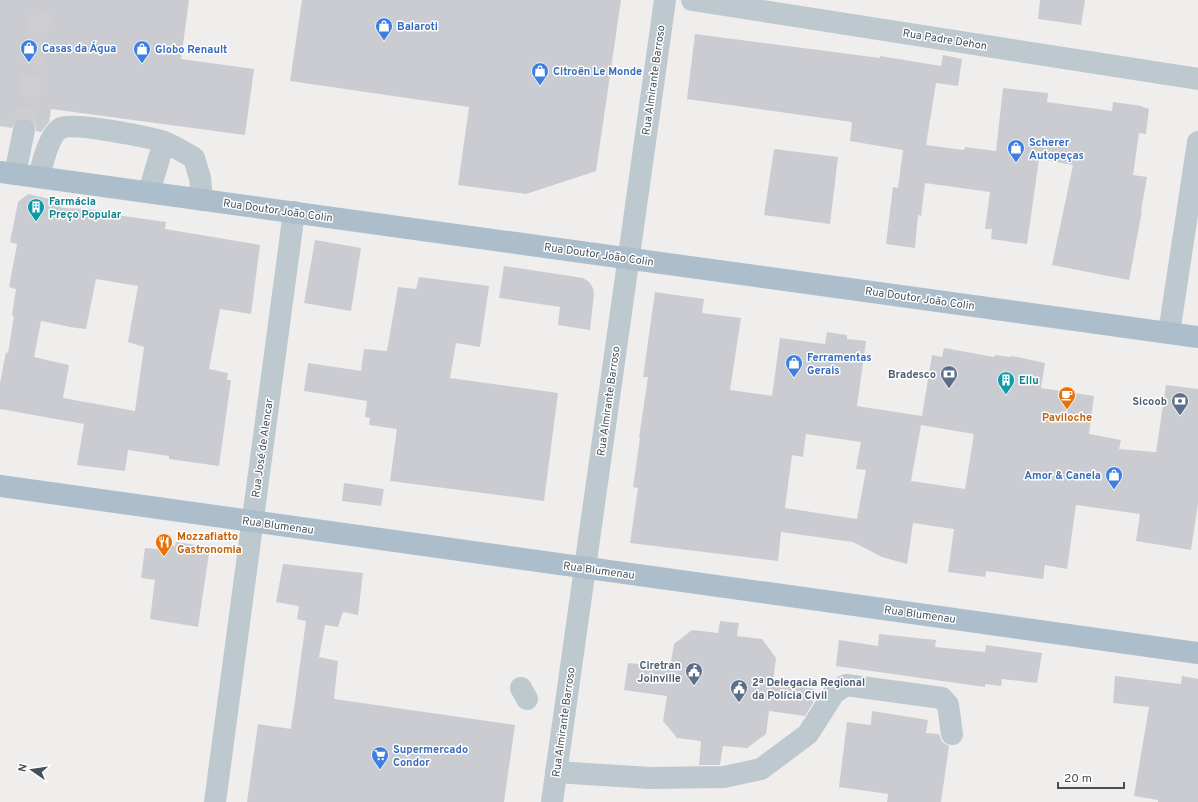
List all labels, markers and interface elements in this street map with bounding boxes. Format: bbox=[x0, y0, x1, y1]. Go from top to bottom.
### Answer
shop icon: Balaroti bbox=[374, 16, 394, 41]
place label: Balaroti bbox=[397, 20, 438, 34]
street label: Rua Almirante Barroso bbox=[639, 24, 669, 136]
street label: Rua Padre Dehon bbox=[902, 26, 988, 54]
shop icon: Casas da Água bbox=[19, 38, 39, 63]
shop icon: Globo Renault bbox=[132, 39, 152, 64]
place label: Casas da Água bbox=[42, 41, 116, 56]
place label: Globo Renault bbox=[155, 43, 227, 57]
shop icon: Citroën Le Monde bbox=[530, 61, 550, 86]
place label: Citroën Le Monde bbox=[553, 65, 642, 79]
place label: Scherer Autopeças bbox=[1029, 136, 1084, 163]
shop icon: Scherer Autopeças bbox=[1006, 138, 1026, 163]
place label: Farmácia Preço Popular bbox=[49, 195, 122, 222]
street label: Rua Doutor João Colin bbox=[222, 196, 333, 226]
building icon: Farmácia Preço Popular bbox=[26, 197, 46, 222]
street label: Rua Doutor João Colin bbox=[543, 240, 654, 270]
street label: Rua Doutor João Colin bbox=[864, 284, 975, 314]
street label: Rua Almirante Barroso bbox=[594, 345, 624, 457]
place label: Ferramentas Gerais bbox=[807, 351, 872, 378]
shop icon: Ferramentas Gerais bbox=[784, 353, 804, 378]
bank icon: Bradesco bbox=[939, 364, 959, 389]
place label: Bradesco bbox=[888, 368, 936, 382]
building icon: Ellu bbox=[996, 370, 1016, 395]
place label: Ellu bbox=[1019, 374, 1039, 388]
cafe icon: Paviloche bbox=[1057, 385, 1077, 410]
bank icon: Sicoob bbox=[1170, 391, 1190, 416]
place label: Sicoob bbox=[1132, 395, 1167, 409]
street label: Rua José de Alencar bbox=[249, 397, 277, 499]
place label: Paviloche bbox=[1042, 411, 1092, 425]
shop icon: Amor & Canela bbox=[1104, 465, 1124, 490]
place label: Amor & Canela bbox=[1024, 469, 1101, 483]
street label: Rua Blumenau bbox=[241, 514, 314, 538]
place label: Mozzafiatto Gastronomia bbox=[177, 530, 242, 557]
restaurant icon: Mozzafiatto Gastronomia bbox=[154, 532, 174, 557]
street label: Rua Blumenau bbox=[562, 559, 635, 583]
street label: Rua Blumenau bbox=[883, 603, 956, 627]
place label: Ciretran Joinville bbox=[637, 659, 681, 686]
public building icon: Ciretran Joinville bbox=[684, 661, 704, 686]
street label: Rua Almirante Barroso bbox=[549, 666, 579, 778]
place label: 2ª Delegacia Regional da Polícia Civil bbox=[752, 676, 865, 703]
public building icon: 2ª Delegacia Regional da Polícia Civil bbox=[729, 678, 749, 703]
place label: Supermercado Condor bbox=[393, 743, 468, 770]
supermarket icon: Supermercado Condor bbox=[370, 745, 390, 770]
north arrow bbox=[12, 750, 52, 790]
text: N bbox=[16, 763, 31, 773]
scale bar bbox=[1058, 764, 1124, 790]
text: 20 m bbox=[1064, 771, 1092, 787]

